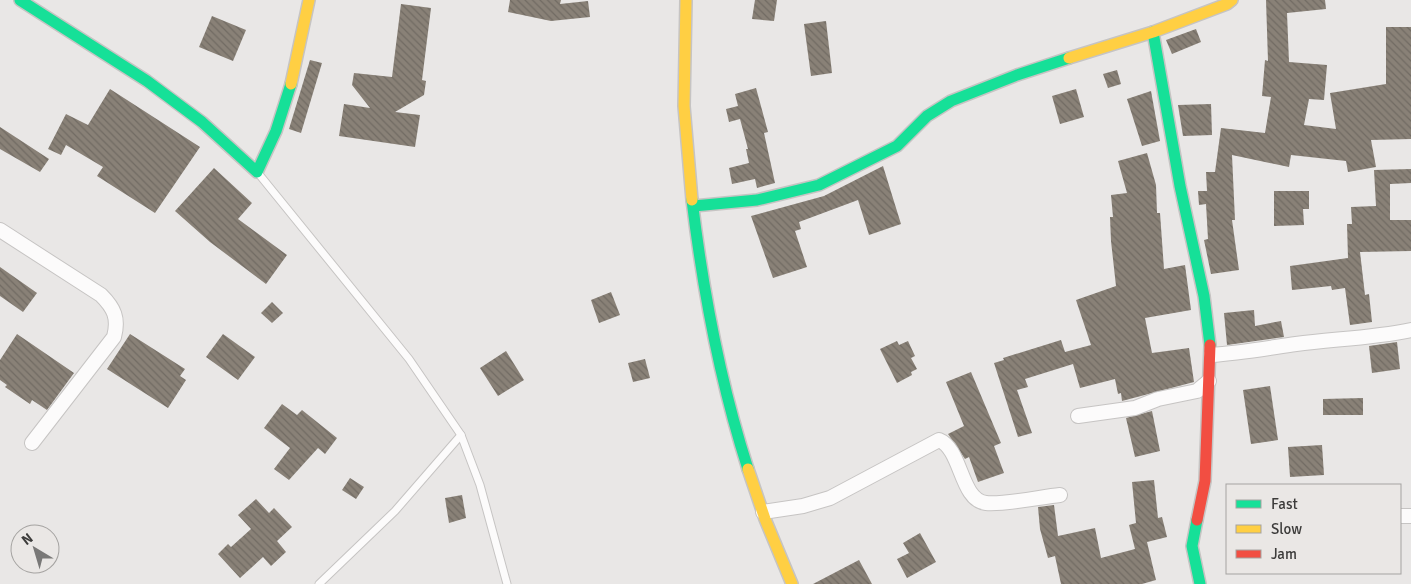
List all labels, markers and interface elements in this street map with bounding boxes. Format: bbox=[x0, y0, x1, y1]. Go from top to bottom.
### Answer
legend bbox=[1226, 484, 1401, 574]
text: Fast bbox=[1271, 495, 1298, 513]
text: Slow bbox=[1271, 520, 1302, 538]
north arrow bbox=[10, 524, 60, 574]
text: N bbox=[18, 529, 36, 549]
text: Jam bbox=[1271, 545, 1297, 563]

